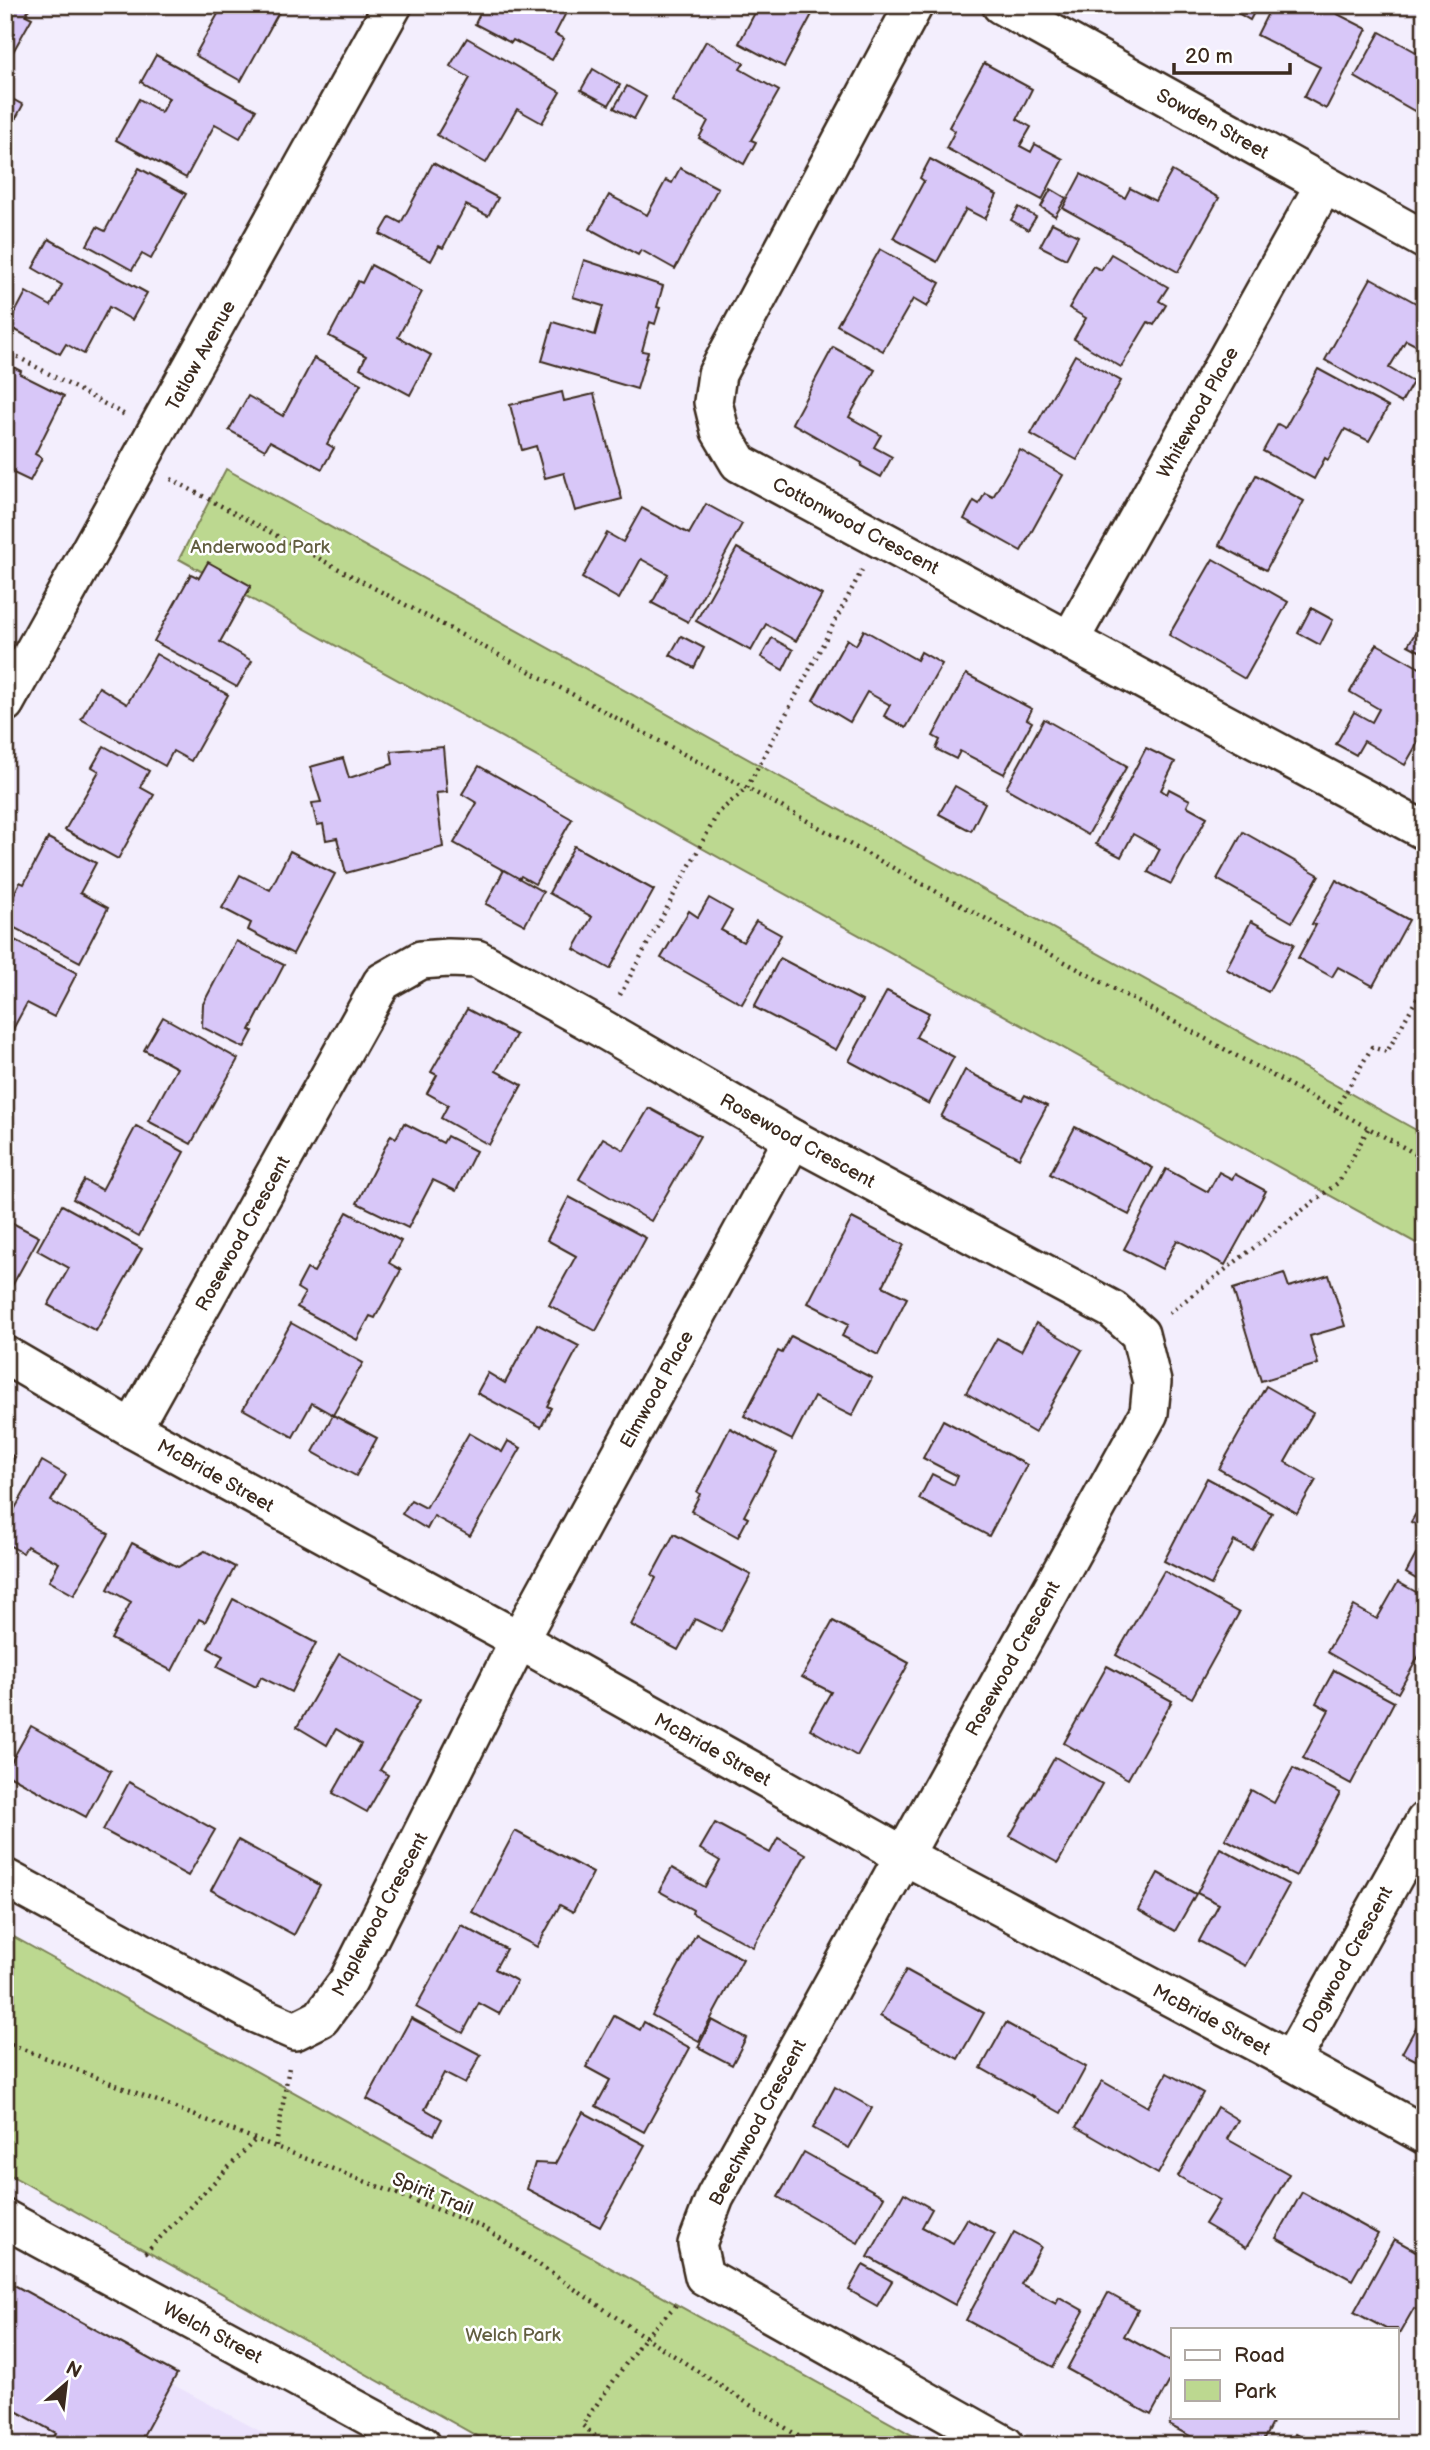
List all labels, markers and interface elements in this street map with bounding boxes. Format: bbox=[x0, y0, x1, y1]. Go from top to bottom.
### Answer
scale bar bbox=[1174, 32, 1290, 76]
text: 20 m bbox=[1185, 44, 1233, 69]
street label: Sowden Street bbox=[1152, 84, 1272, 165]
street label: Tatlow Avenue bbox=[162, 297, 241, 415]
street label: Whitewood Place bbox=[1153, 343, 1244, 482]
street label: Cottonwood Crescent bbox=[768, 473, 943, 580]
park label: Anderwood Park bbox=[190, 536, 331, 559]
street label: Rosewood Crescent bbox=[716, 1089, 879, 1194]
street label: Rosewood Crescent bbox=[191, 1152, 296, 1315]
street label: Elmwood Place bbox=[616, 1327, 699, 1452]
street label: McBride Street bbox=[153, 1435, 278, 1518]
street label: Rosewood Crescent bbox=[961, 1577, 1066, 1740]
street label: McBride Street bbox=[650, 1709, 775, 1792]
street label: Maplewood Crescent bbox=[327, 1829, 433, 2001]
street label: Dogwood Crescent bbox=[1298, 1882, 1398, 2037]
street label: McBride Street bbox=[1149, 1980, 1274, 2061]
street label: Beechwood Crescent bbox=[705, 2036, 812, 2210]
street label: Spirit Trail bbox=[389, 2168, 476, 2221]
street label: Welch Street bbox=[159, 2298, 266, 2369]
park label: Welch Park bbox=[465, 2324, 561, 2347]
legend bbox=[1171, 2328, 1398, 2418]
text: Road bbox=[1234, 2343, 1285, 2368]
north arrow bbox=[32, 2348, 102, 2418]
text: N bbox=[62, 2357, 85, 2384]
text: Park bbox=[1234, 2379, 1277, 2404]

